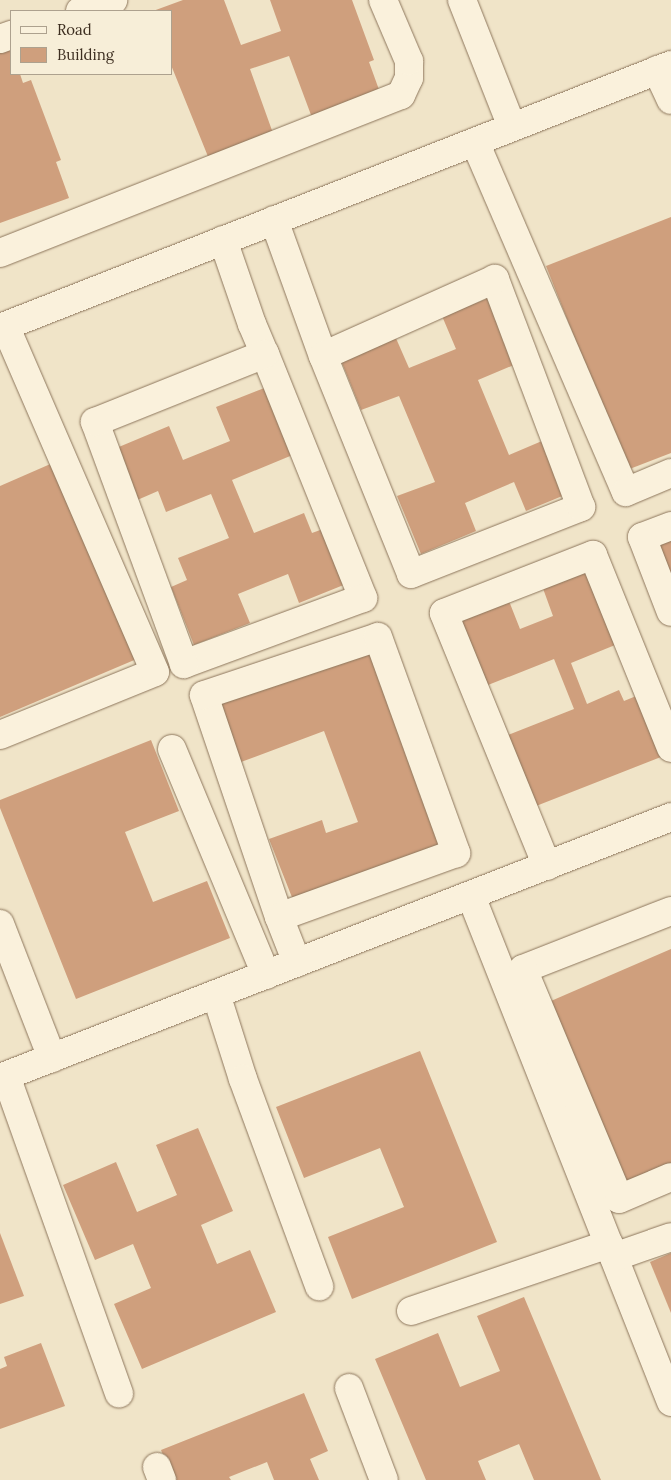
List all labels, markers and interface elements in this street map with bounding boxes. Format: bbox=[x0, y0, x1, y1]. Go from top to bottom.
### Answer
legend bbox=[10, 10, 172, 75]
text: Road bbox=[57, 20, 92, 39]
text: Building bbox=[57, 45, 114, 64]

